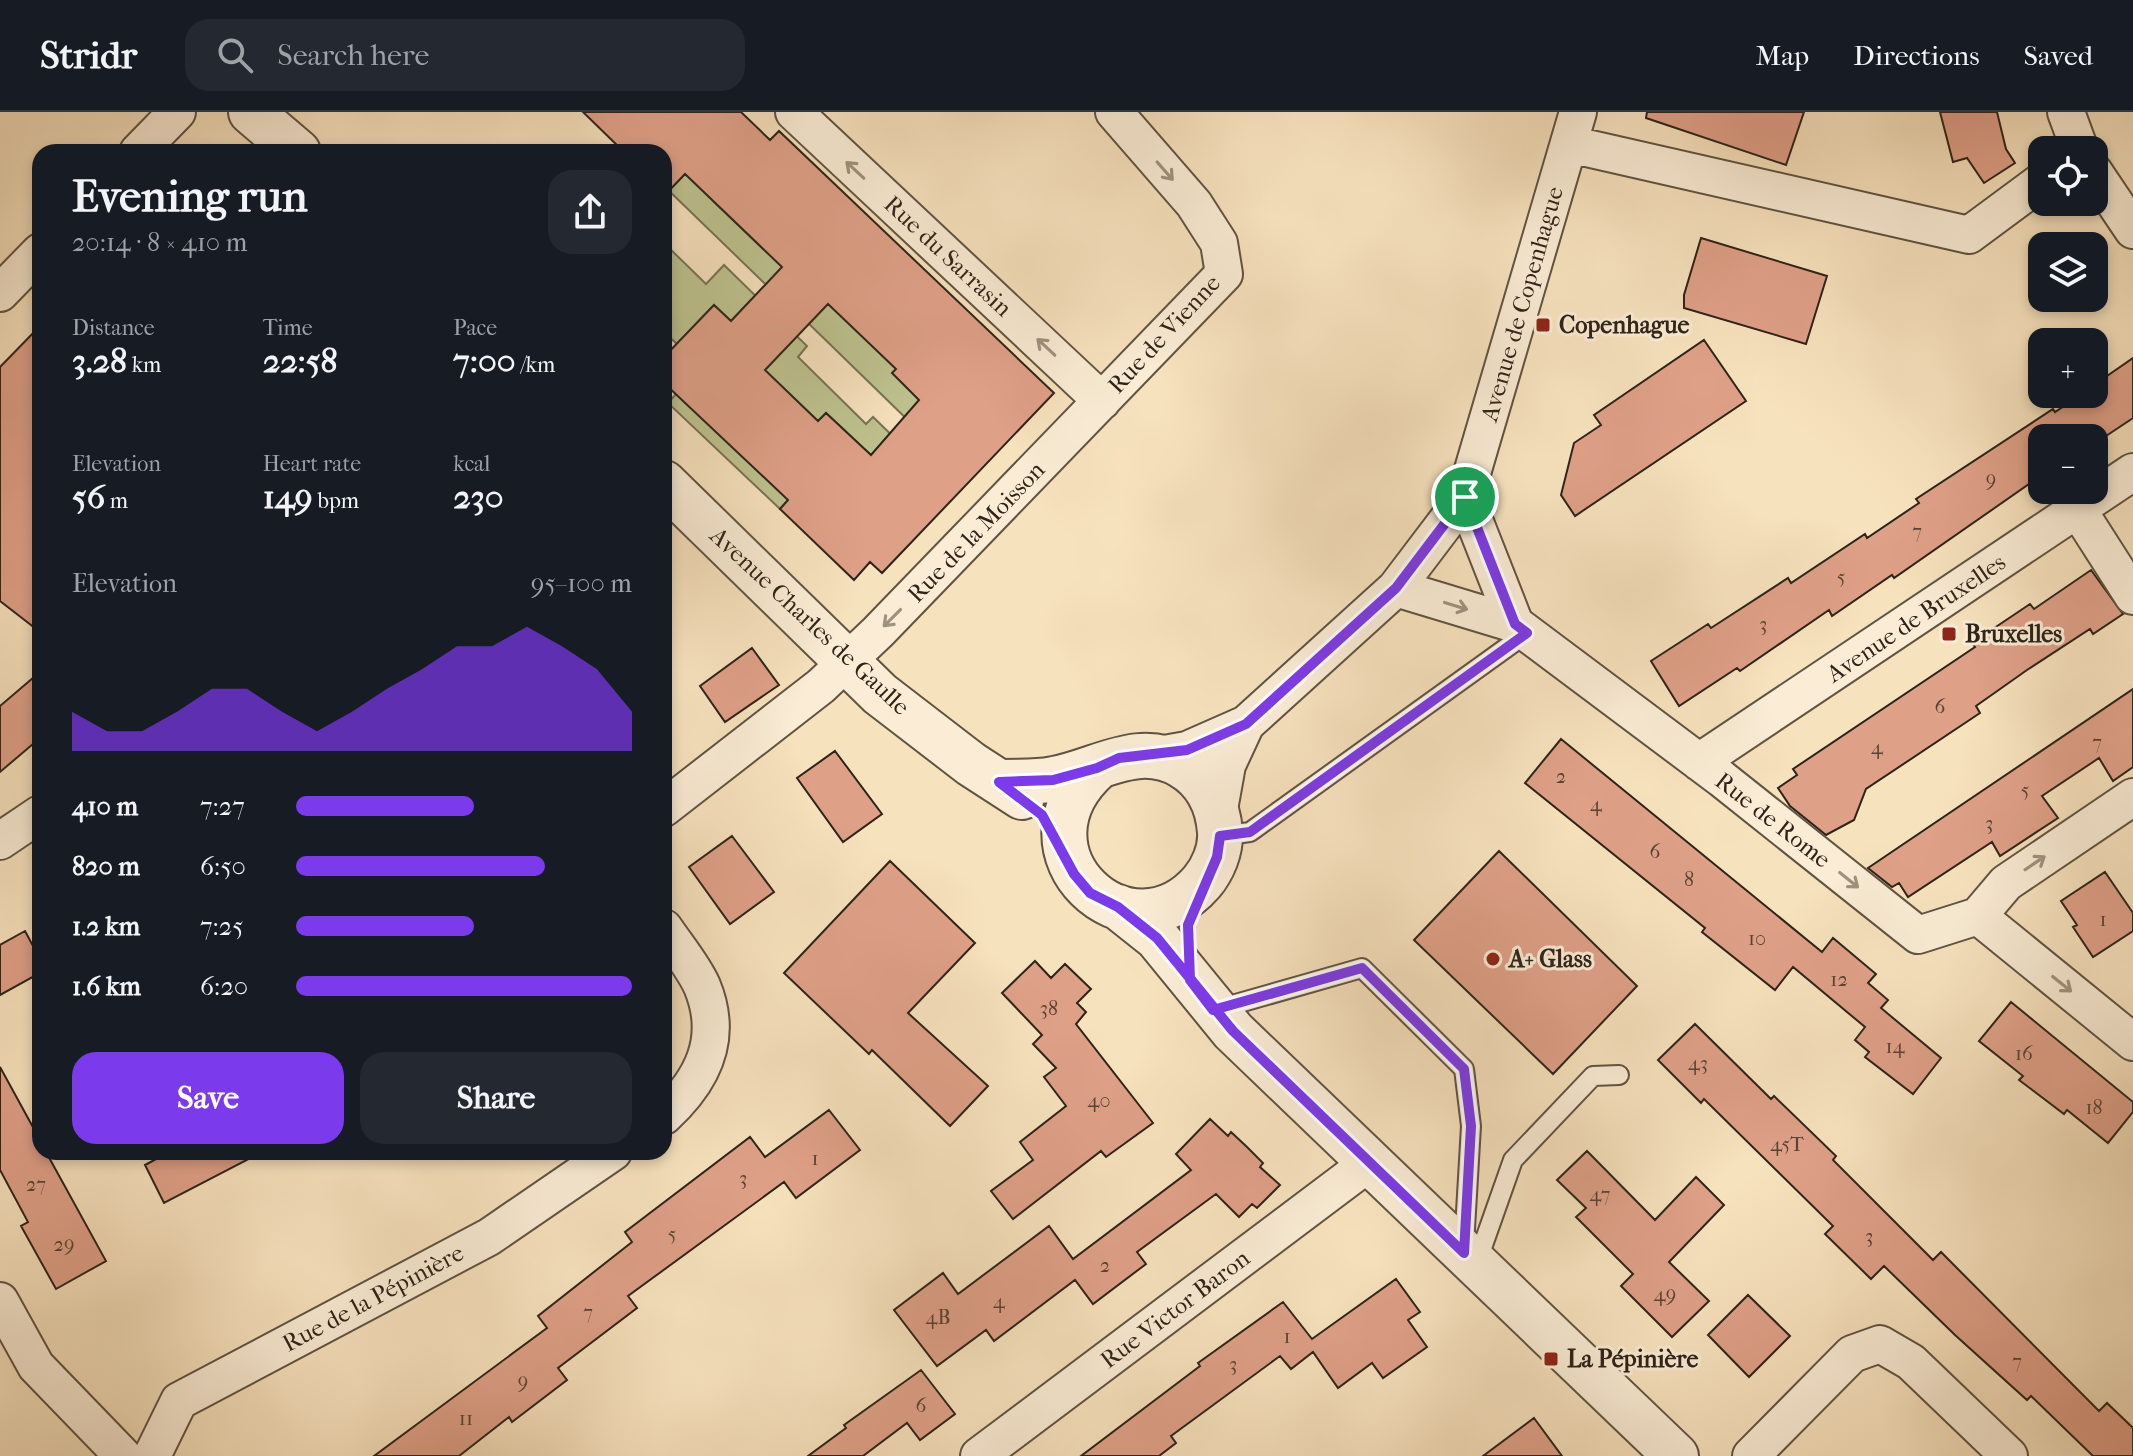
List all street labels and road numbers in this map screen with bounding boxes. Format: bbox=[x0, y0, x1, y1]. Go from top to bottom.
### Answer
street label: Avenue de Copenhague bbox=[1475, 183, 1569, 426]
street label: Rue du Sarrasin bbox=[878, 190, 1018, 322]
street label: Rue de Vienne bbox=[1102, 269, 1226, 399]
street label: Rue de la Moisson bbox=[902, 456, 1050, 608]
street label: Avenue Charles de Gaulle bbox=[704, 521, 916, 721]
street label: Avenue de Bruxelles bbox=[1820, 548, 2011, 689]
street label: Rue de Rome bbox=[1710, 766, 1836, 874]
street label: Rue de la Pépinière bbox=[278, 1238, 468, 1358]
street label: Rue Victor Baron bbox=[1095, 1244, 1255, 1374]

